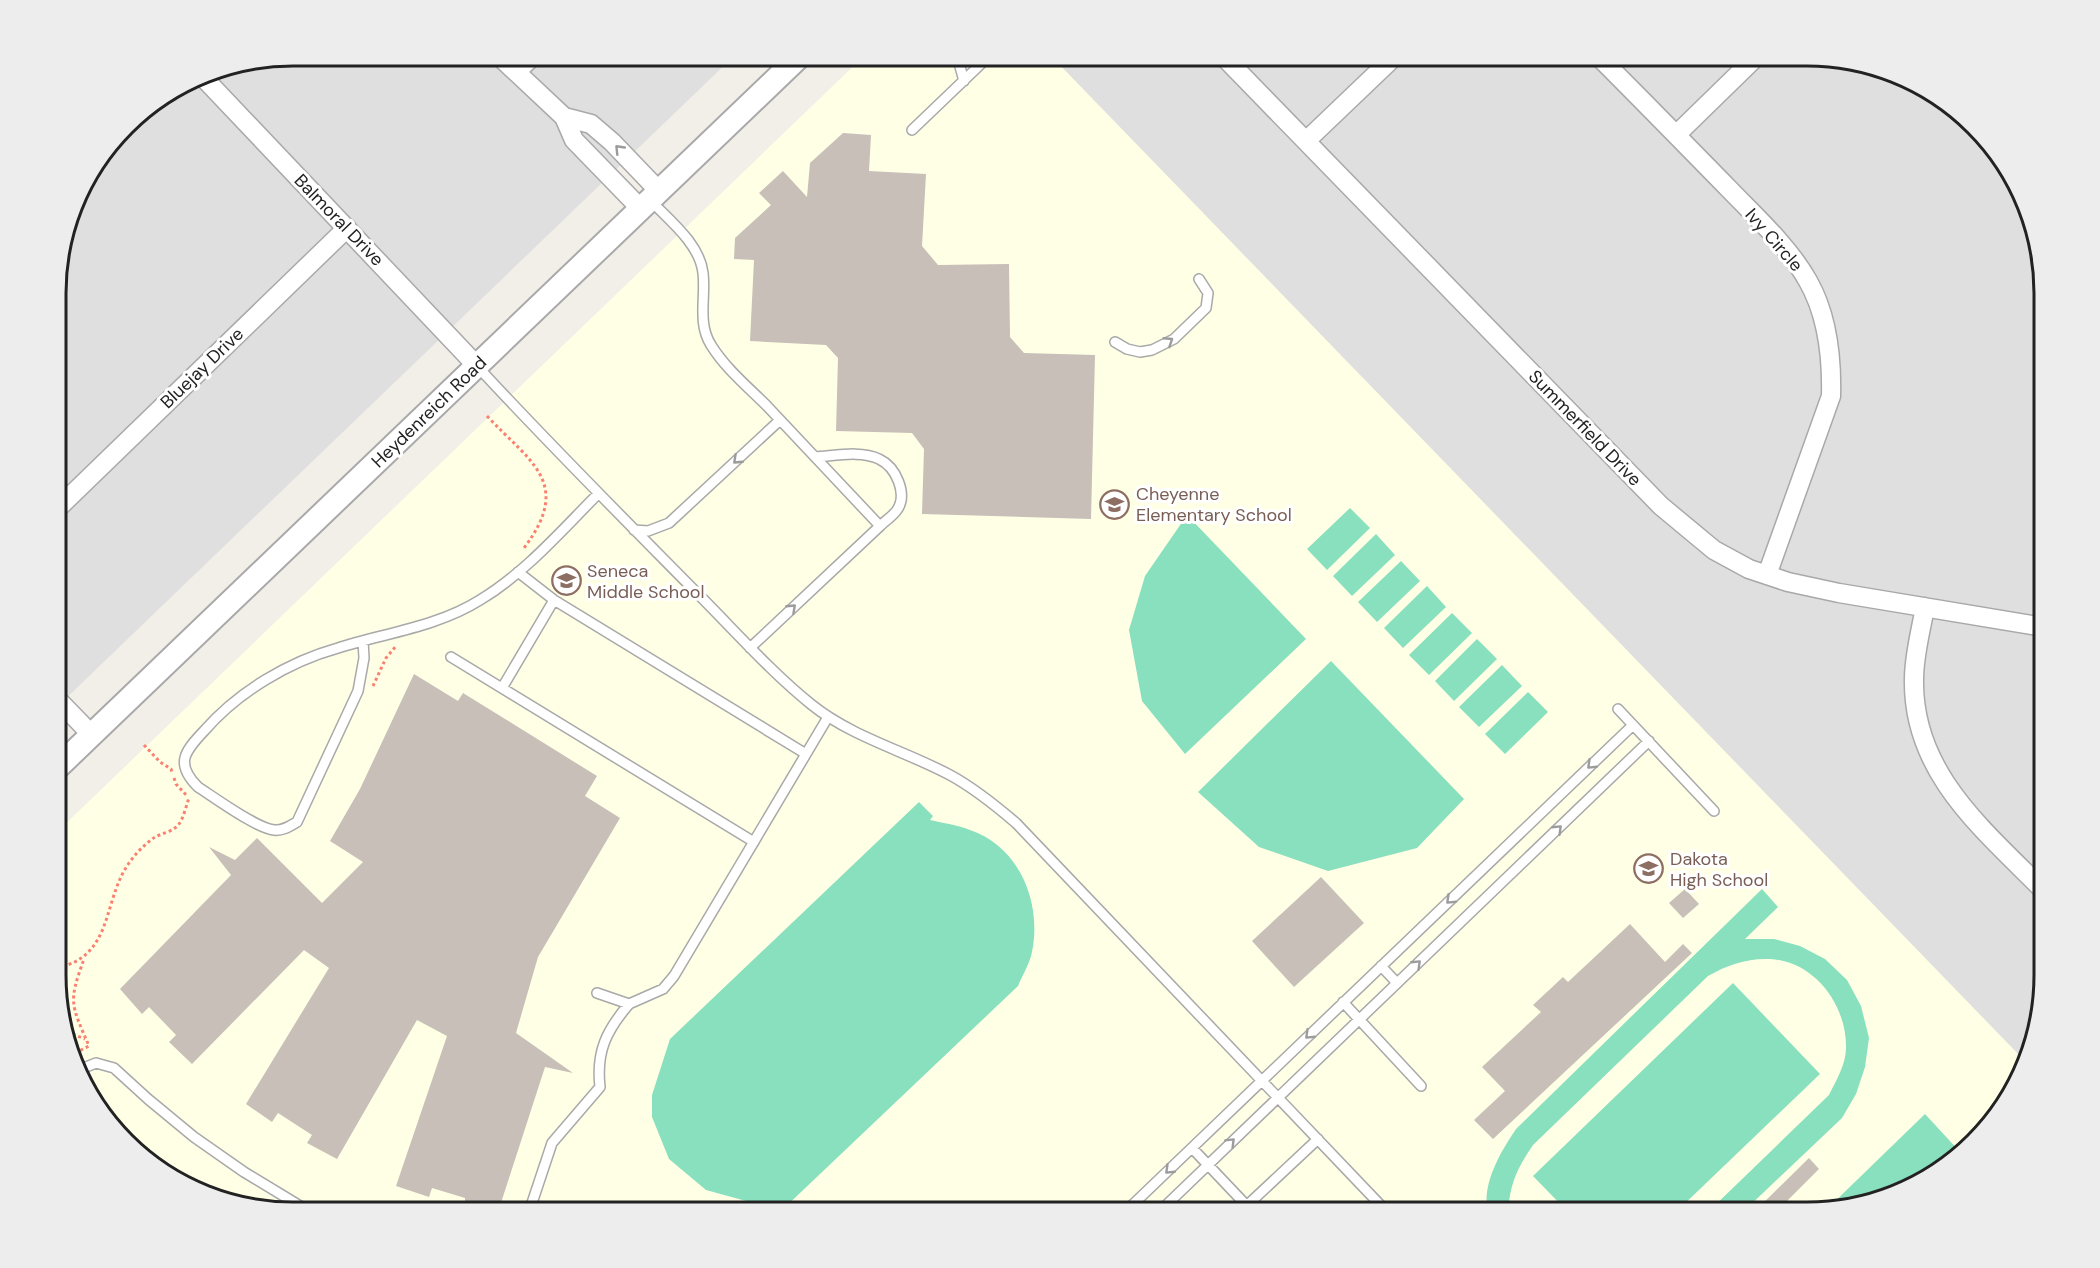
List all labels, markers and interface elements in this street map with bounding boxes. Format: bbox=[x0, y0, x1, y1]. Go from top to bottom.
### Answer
one-way arrow bbox=[615, 146, 626, 157]
street label: Balmoral Drive bbox=[289, 169, 389, 271]
street label: Ivy Circle bbox=[1740, 203, 1808, 277]
street label: Bluejay Drive bbox=[155, 322, 249, 414]
one-way arrow bbox=[1163, 337, 1174, 348]
street label: Heydenreich Road bbox=[366, 351, 492, 473]
street label: Summerfield Drive bbox=[1523, 365, 1647, 491]
one-way arrow bbox=[733, 453, 744, 464]
place label: Cheyenne Elementary School bbox=[1136, 482, 1292, 527]
school or university icon: Cheyenne Elementary School bbox=[1099, 488, 1131, 520]
place label: Seneca Middle School bbox=[587, 559, 705, 604]
school or university icon: Seneca Middle School bbox=[550, 565, 582, 597]
one-way arrow bbox=[786, 604, 796, 615]
one-way arrow bbox=[1588, 758, 1598, 769]
one-way arrow bbox=[1550, 825, 1561, 836]
place label: Dakota High School bbox=[1670, 847, 1768, 892]
school or university icon: Dakota High School bbox=[1633, 853, 1665, 885]
one-way arrow bbox=[1447, 893, 1457, 904]
one-way arrow bbox=[1411, 960, 1421, 971]
one-way arrow bbox=[1306, 1028, 1316, 1039]
one-way arrow bbox=[1224, 1139, 1235, 1149]
one-way arrow bbox=[1165, 1163, 1175, 1174]

